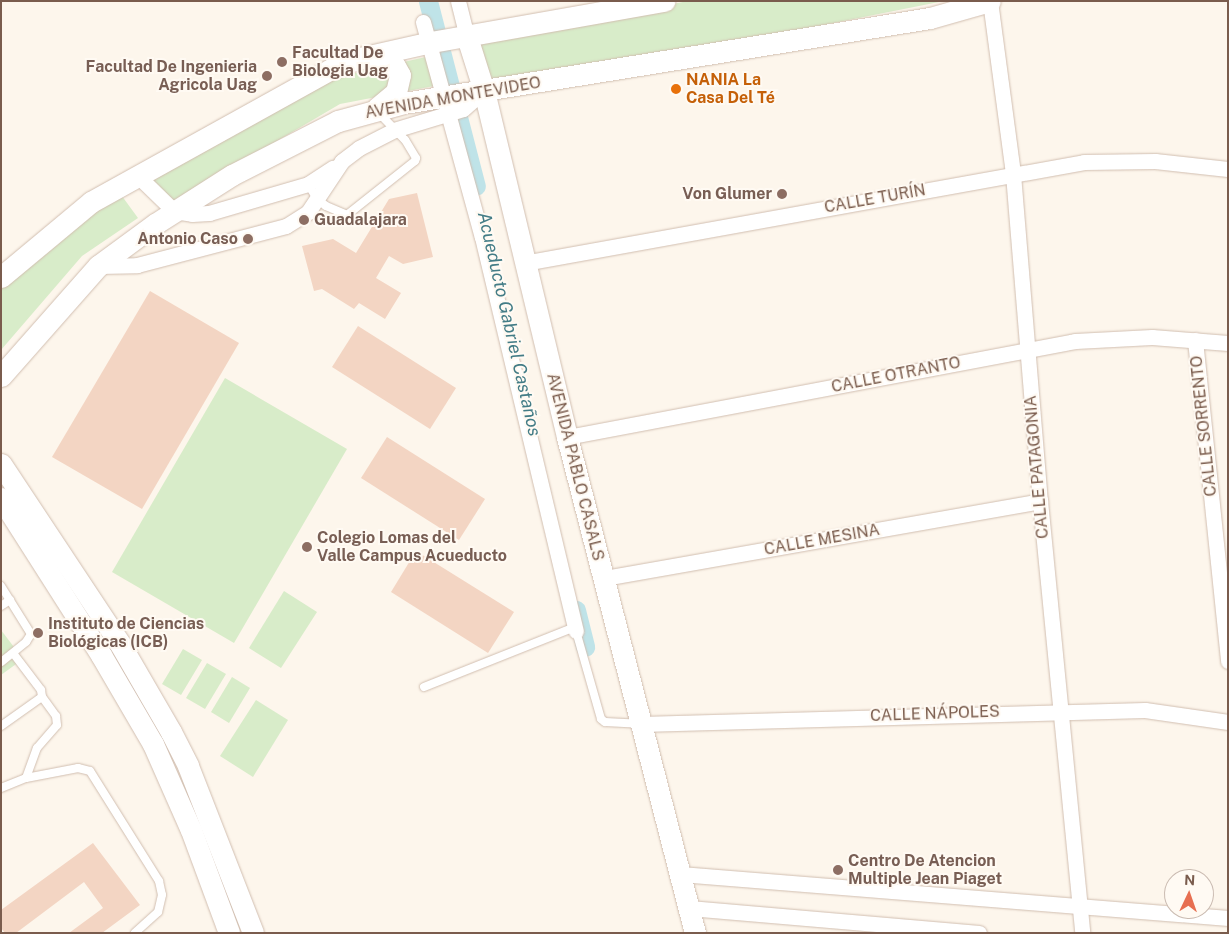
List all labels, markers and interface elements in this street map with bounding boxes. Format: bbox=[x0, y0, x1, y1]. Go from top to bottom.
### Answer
place label: Facultad De Biologia Uag bbox=[292, 43, 388, 81]
marker: Facultad De Biologia Uag bbox=[276, 56, 288, 68]
place label: Facultad De Ingenieria Agricola Uag bbox=[86, 57, 257, 95]
marker: Facultad De Ingenieria Agricola Uag bbox=[261, 70, 273, 82]
place label: NANIA La Casa Del Té bbox=[686, 70, 775, 108]
street label: AVENIDA MONTEVIDEO bbox=[364, 73, 542, 123]
marker: NANIA La Casa Del Té bbox=[670, 83, 682, 95]
street label: CALLE TURÍN bbox=[823, 181, 927, 217]
place label: Von Glumer bbox=[682, 184, 772, 204]
marker: Von Glumer bbox=[776, 188, 788, 200]
place label: Guadalajara bbox=[314, 210, 407, 230]
water label: Acueducto Gabriel Castaños bbox=[473, 210, 545, 438]
marker: Guadalajara bbox=[298, 214, 310, 226]
place label: Antonio Caso bbox=[137, 229, 238, 249]
marker: Antonio Caso bbox=[242, 233, 254, 245]
street label: CALLE OTRANTO bbox=[830, 353, 962, 397]
street label: CALLE SORRENTO bbox=[1187, 355, 1221, 497]
street label: AVENIDA PABLO CASALS bbox=[542, 371, 608, 563]
street label: CALLE PATAGONIA bbox=[1021, 394, 1053, 540]
street label: CALLE MESINA bbox=[763, 520, 881, 560]
place label: Colegio Lomas del Valle Campus Acueducto bbox=[317, 528, 507, 566]
marker: Colegio Lomas del Valle Campus Acueducto bbox=[301, 541, 313, 553]
place label: Instituto de Ciencias Biológicas (ICB) bbox=[48, 614, 204, 652]
marker: Instituto de Ciencias Biológicas (ICB) bbox=[32, 627, 44, 639]
street label: CALLE NÁPOLES bbox=[870, 702, 1000, 726]
place label: Centro De Atencion Multiple Jean Piaget bbox=[848, 851, 1002, 889]
marker: Centro De Atencion Multiple Jean Piaget bbox=[832, 864, 844, 876]
north arrow bbox=[1164, 869, 1214, 919]
text: N bbox=[1184, 872, 1196, 888]

